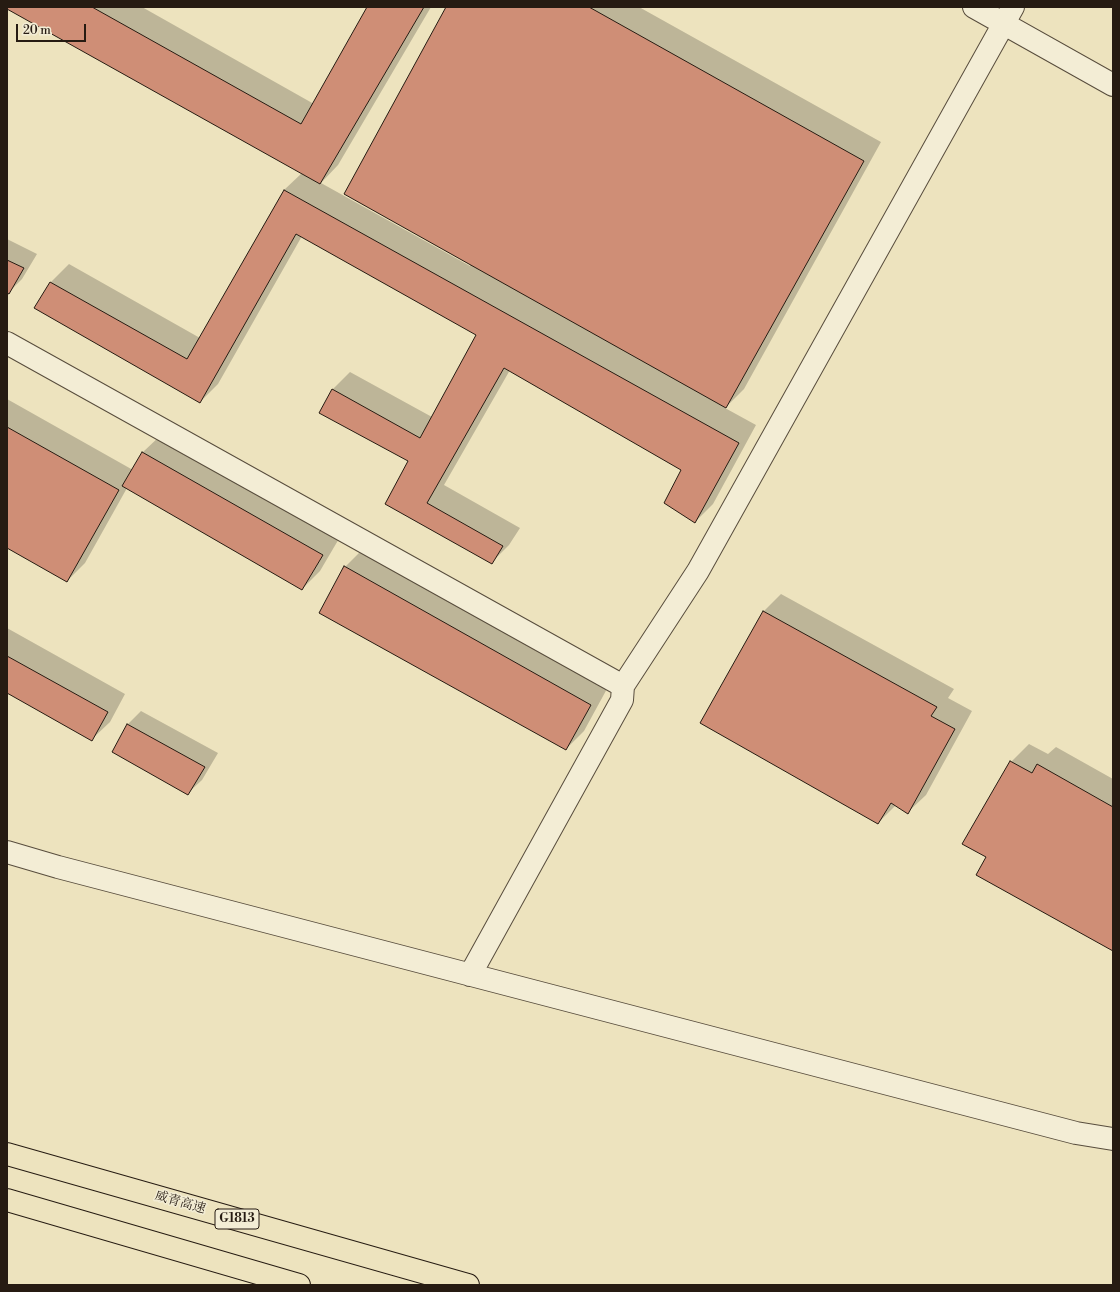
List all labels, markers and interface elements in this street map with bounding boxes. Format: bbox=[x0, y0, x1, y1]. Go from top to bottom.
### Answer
scale bar bbox=[18, 16, 88, 42]
text: 20 m bbox=[23, 23, 51, 38]
street label: 威青高速 bbox=[153, 1188, 207, 1218]
road number: G1813 bbox=[215, 1209, 259, 1229]

